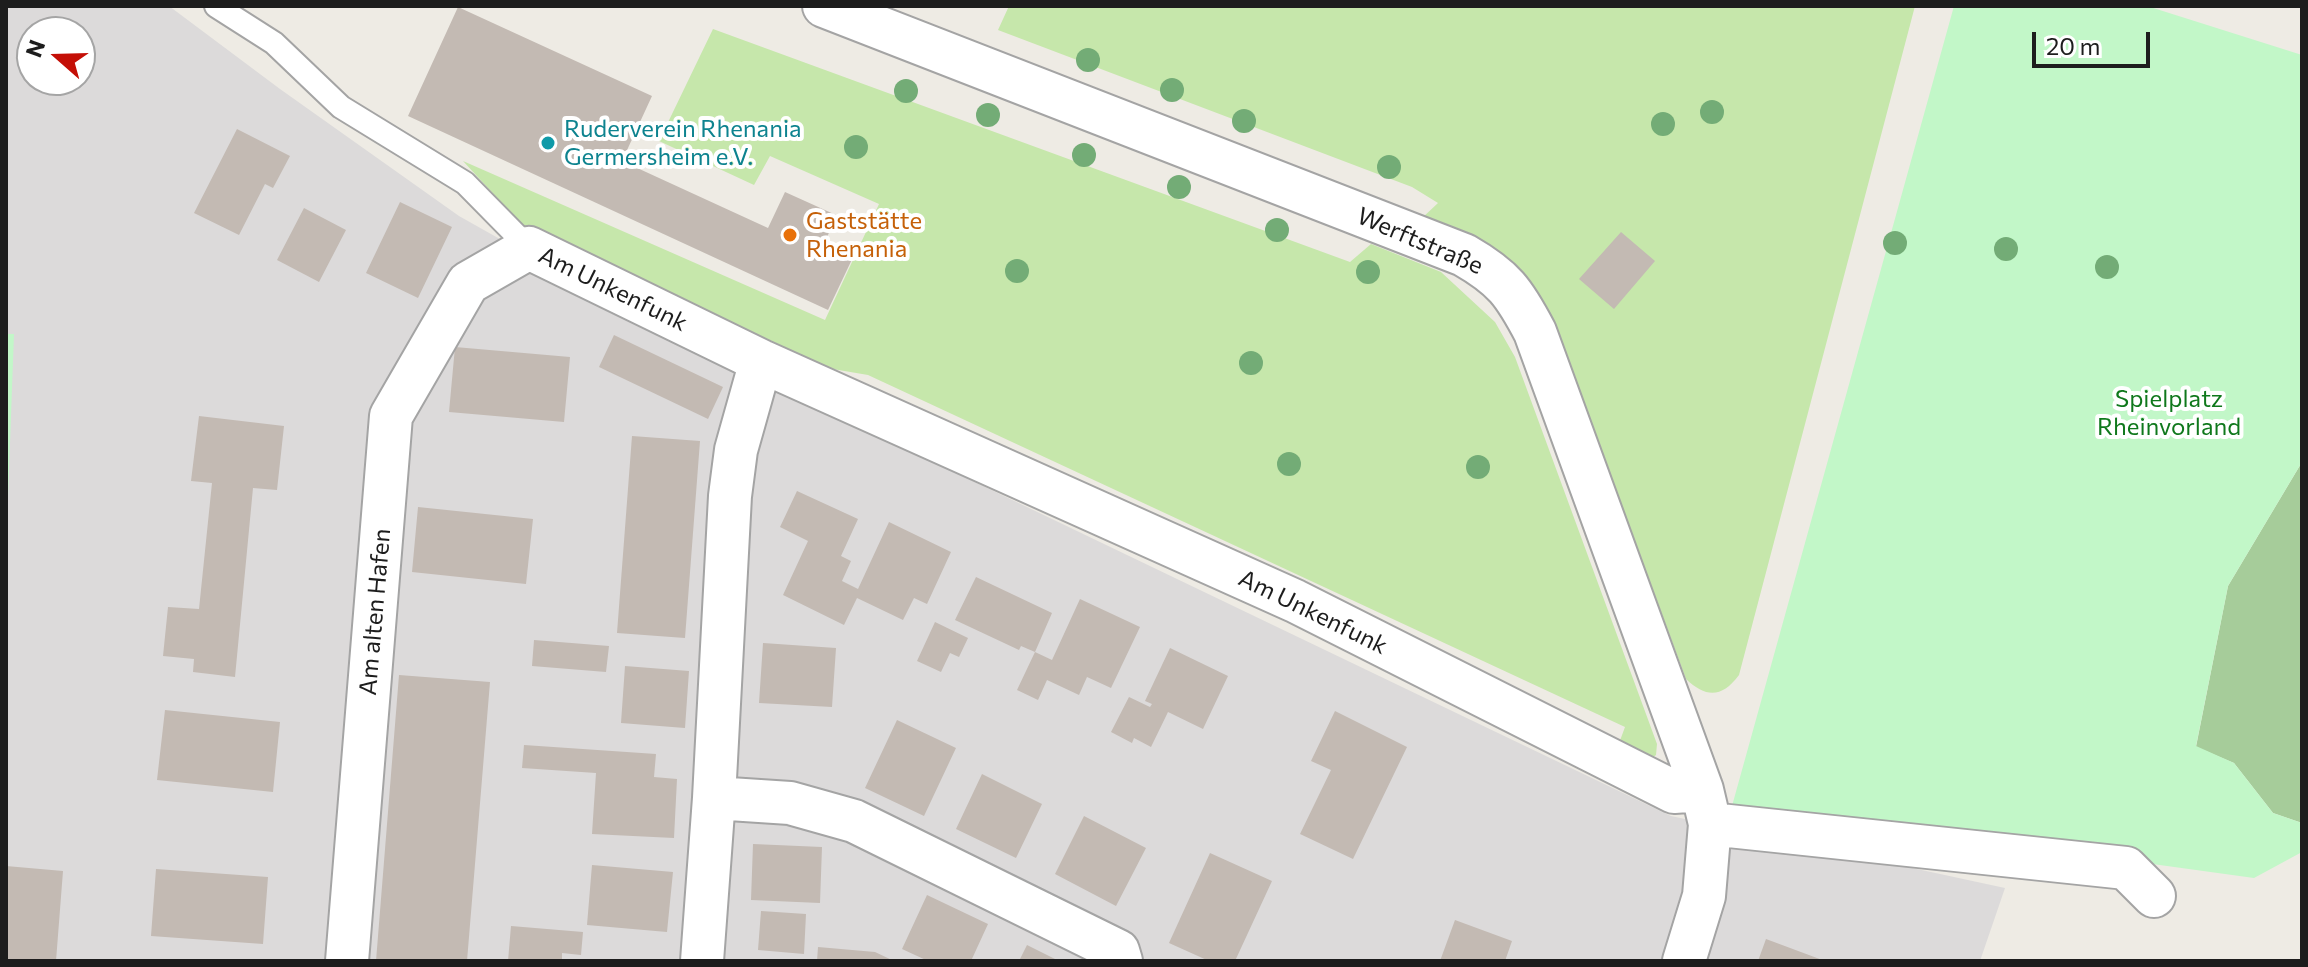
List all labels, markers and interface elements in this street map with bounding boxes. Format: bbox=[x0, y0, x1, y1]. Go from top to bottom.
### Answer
north arrow bbox=[16, 16, 96, 96]
scale bar bbox=[2036, 16, 2154, 66]
text: 20 m bbox=[2046, 31, 2100, 60]
text: N bbox=[19, 36, 50, 61]
place label: Ruderverein Rhenania Germersheim e.V. bbox=[564, 115, 802, 171]
marker: Ruderverein Rhenania Germersheim e.V. bbox=[539, 134, 557, 152]
street label: Werftstraße bbox=[1353, 202, 1487, 280]
place label: Gaststätte Rhenania bbox=[806, 207, 922, 263]
marker: Gaststätte Rhenania bbox=[781, 226, 799, 244]
street label: Am Unkenfunk bbox=[534, 241, 692, 337]
park label: Spielplatz Rheinvorland bbox=[2097, 385, 2241, 441]
street label: Am alten Hafen bbox=[353, 527, 397, 697]
street label: Am Unkenfunk bbox=[1234, 564, 1392, 660]

